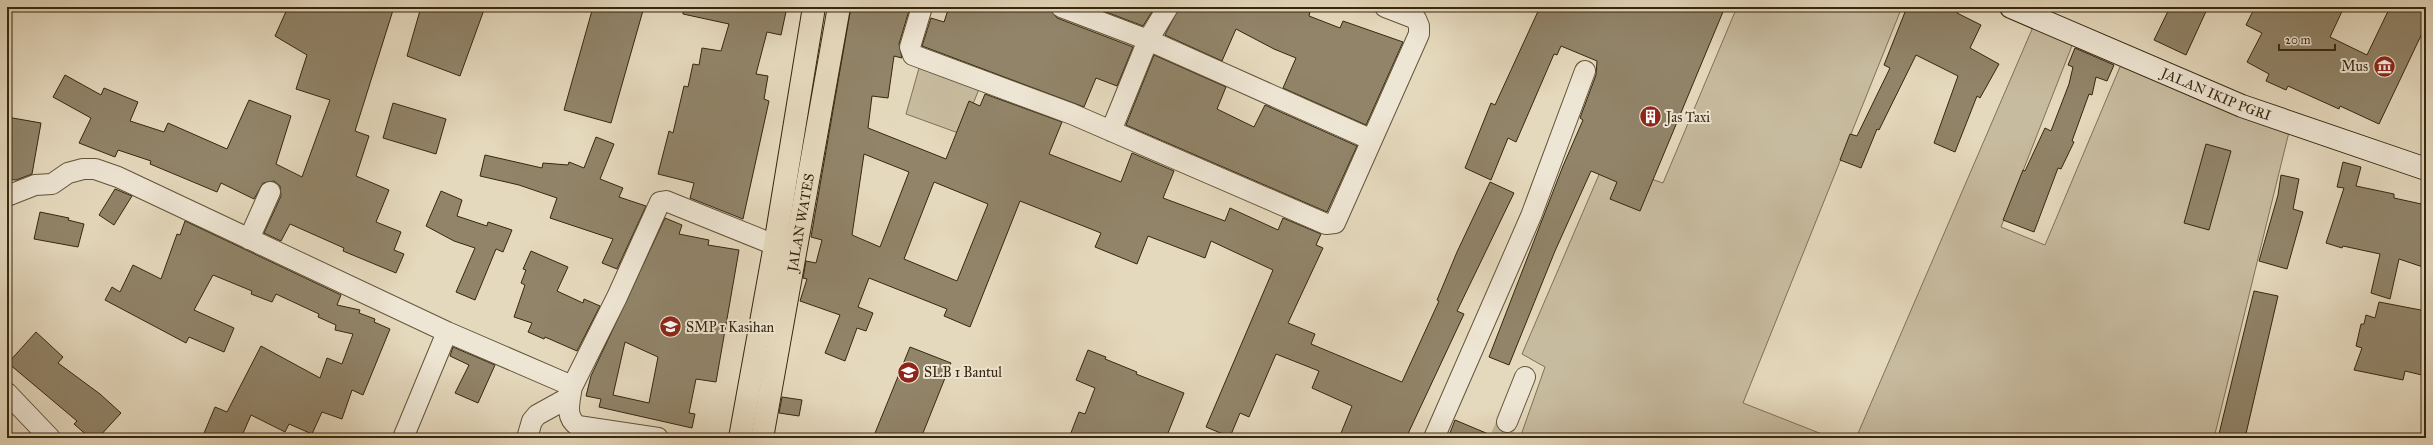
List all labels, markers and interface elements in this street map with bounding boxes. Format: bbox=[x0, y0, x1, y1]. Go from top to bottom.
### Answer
scale bar bbox=[2279, 26, 2335, 52]
text: 20 m bbox=[2285, 33, 2311, 47]
museum icon: Mus bbox=[2371, 53, 2397, 79]
place label: Mus bbox=[2341, 58, 2368, 75]
street label: JALAN IKIP PGRI bbox=[2156, 64, 2273, 124]
building icon: Jas Taxi bbox=[1637, 104, 1663, 130]
place label: Jas Taxi bbox=[1664, 109, 1710, 127]
street label: JALAN WATES bbox=[784, 172, 818, 275]
school or university icon: SMP 1 Kasihan bbox=[657, 314, 683, 340]
place label: SMP 1 Kasihan bbox=[686, 319, 775, 336]
school or university icon: SLB 1 Bantul bbox=[895, 359, 921, 385]
place label: SLB 1 Bantul bbox=[924, 364, 1002, 381]

